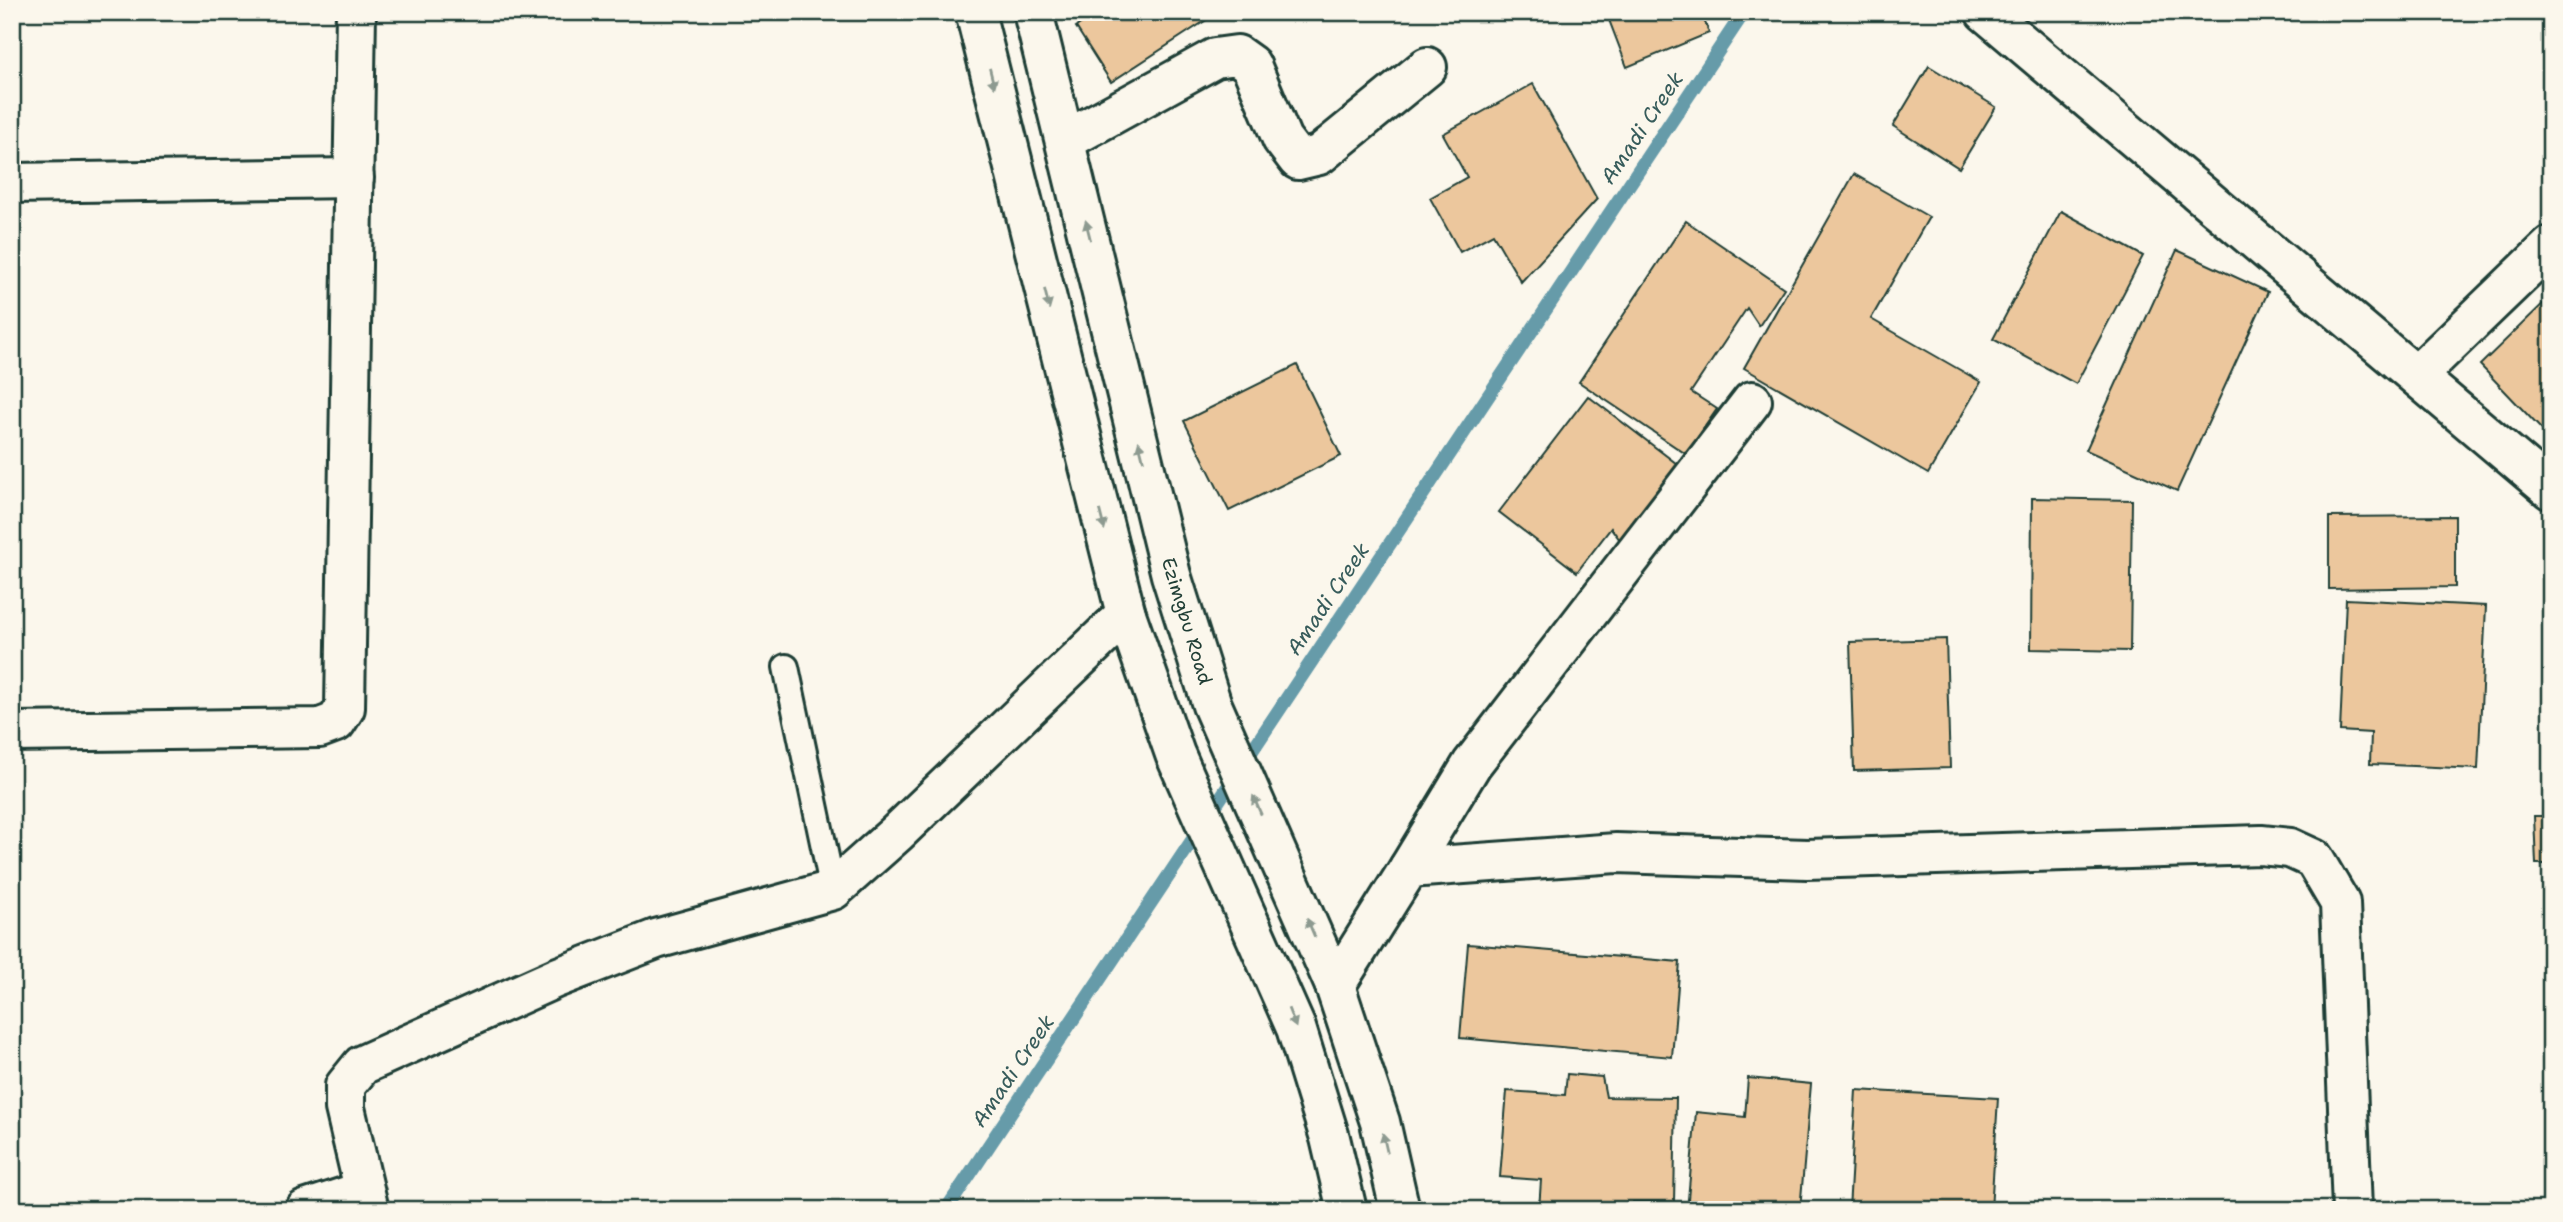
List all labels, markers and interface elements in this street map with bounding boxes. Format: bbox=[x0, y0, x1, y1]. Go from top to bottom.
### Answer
water label: Amadi Creek bbox=[1594, 66, 1690, 190]
one-way arrow bbox=[987, 68, 998, 90]
one-way arrow bbox=[1082, 219, 1093, 241]
one-way arrow bbox=[1042, 288, 1053, 310]
one-way arrow bbox=[1135, 440, 1146, 462]
one-way arrow bbox=[1097, 509, 1108, 531]
water label: Amadi Creek bbox=[1280, 537, 1376, 661]
street label: Ezimgbu Road bbox=[1156, 554, 1218, 688]
one-way arrow bbox=[1251, 794, 1262, 815]
one-way arrow bbox=[1305, 918, 1316, 939]
one-way arrow bbox=[1286, 1008, 1297, 1029]
water label: Amadi Creek bbox=[965, 1009, 1061, 1133]
one-way arrow bbox=[1379, 1132, 1390, 1154]

